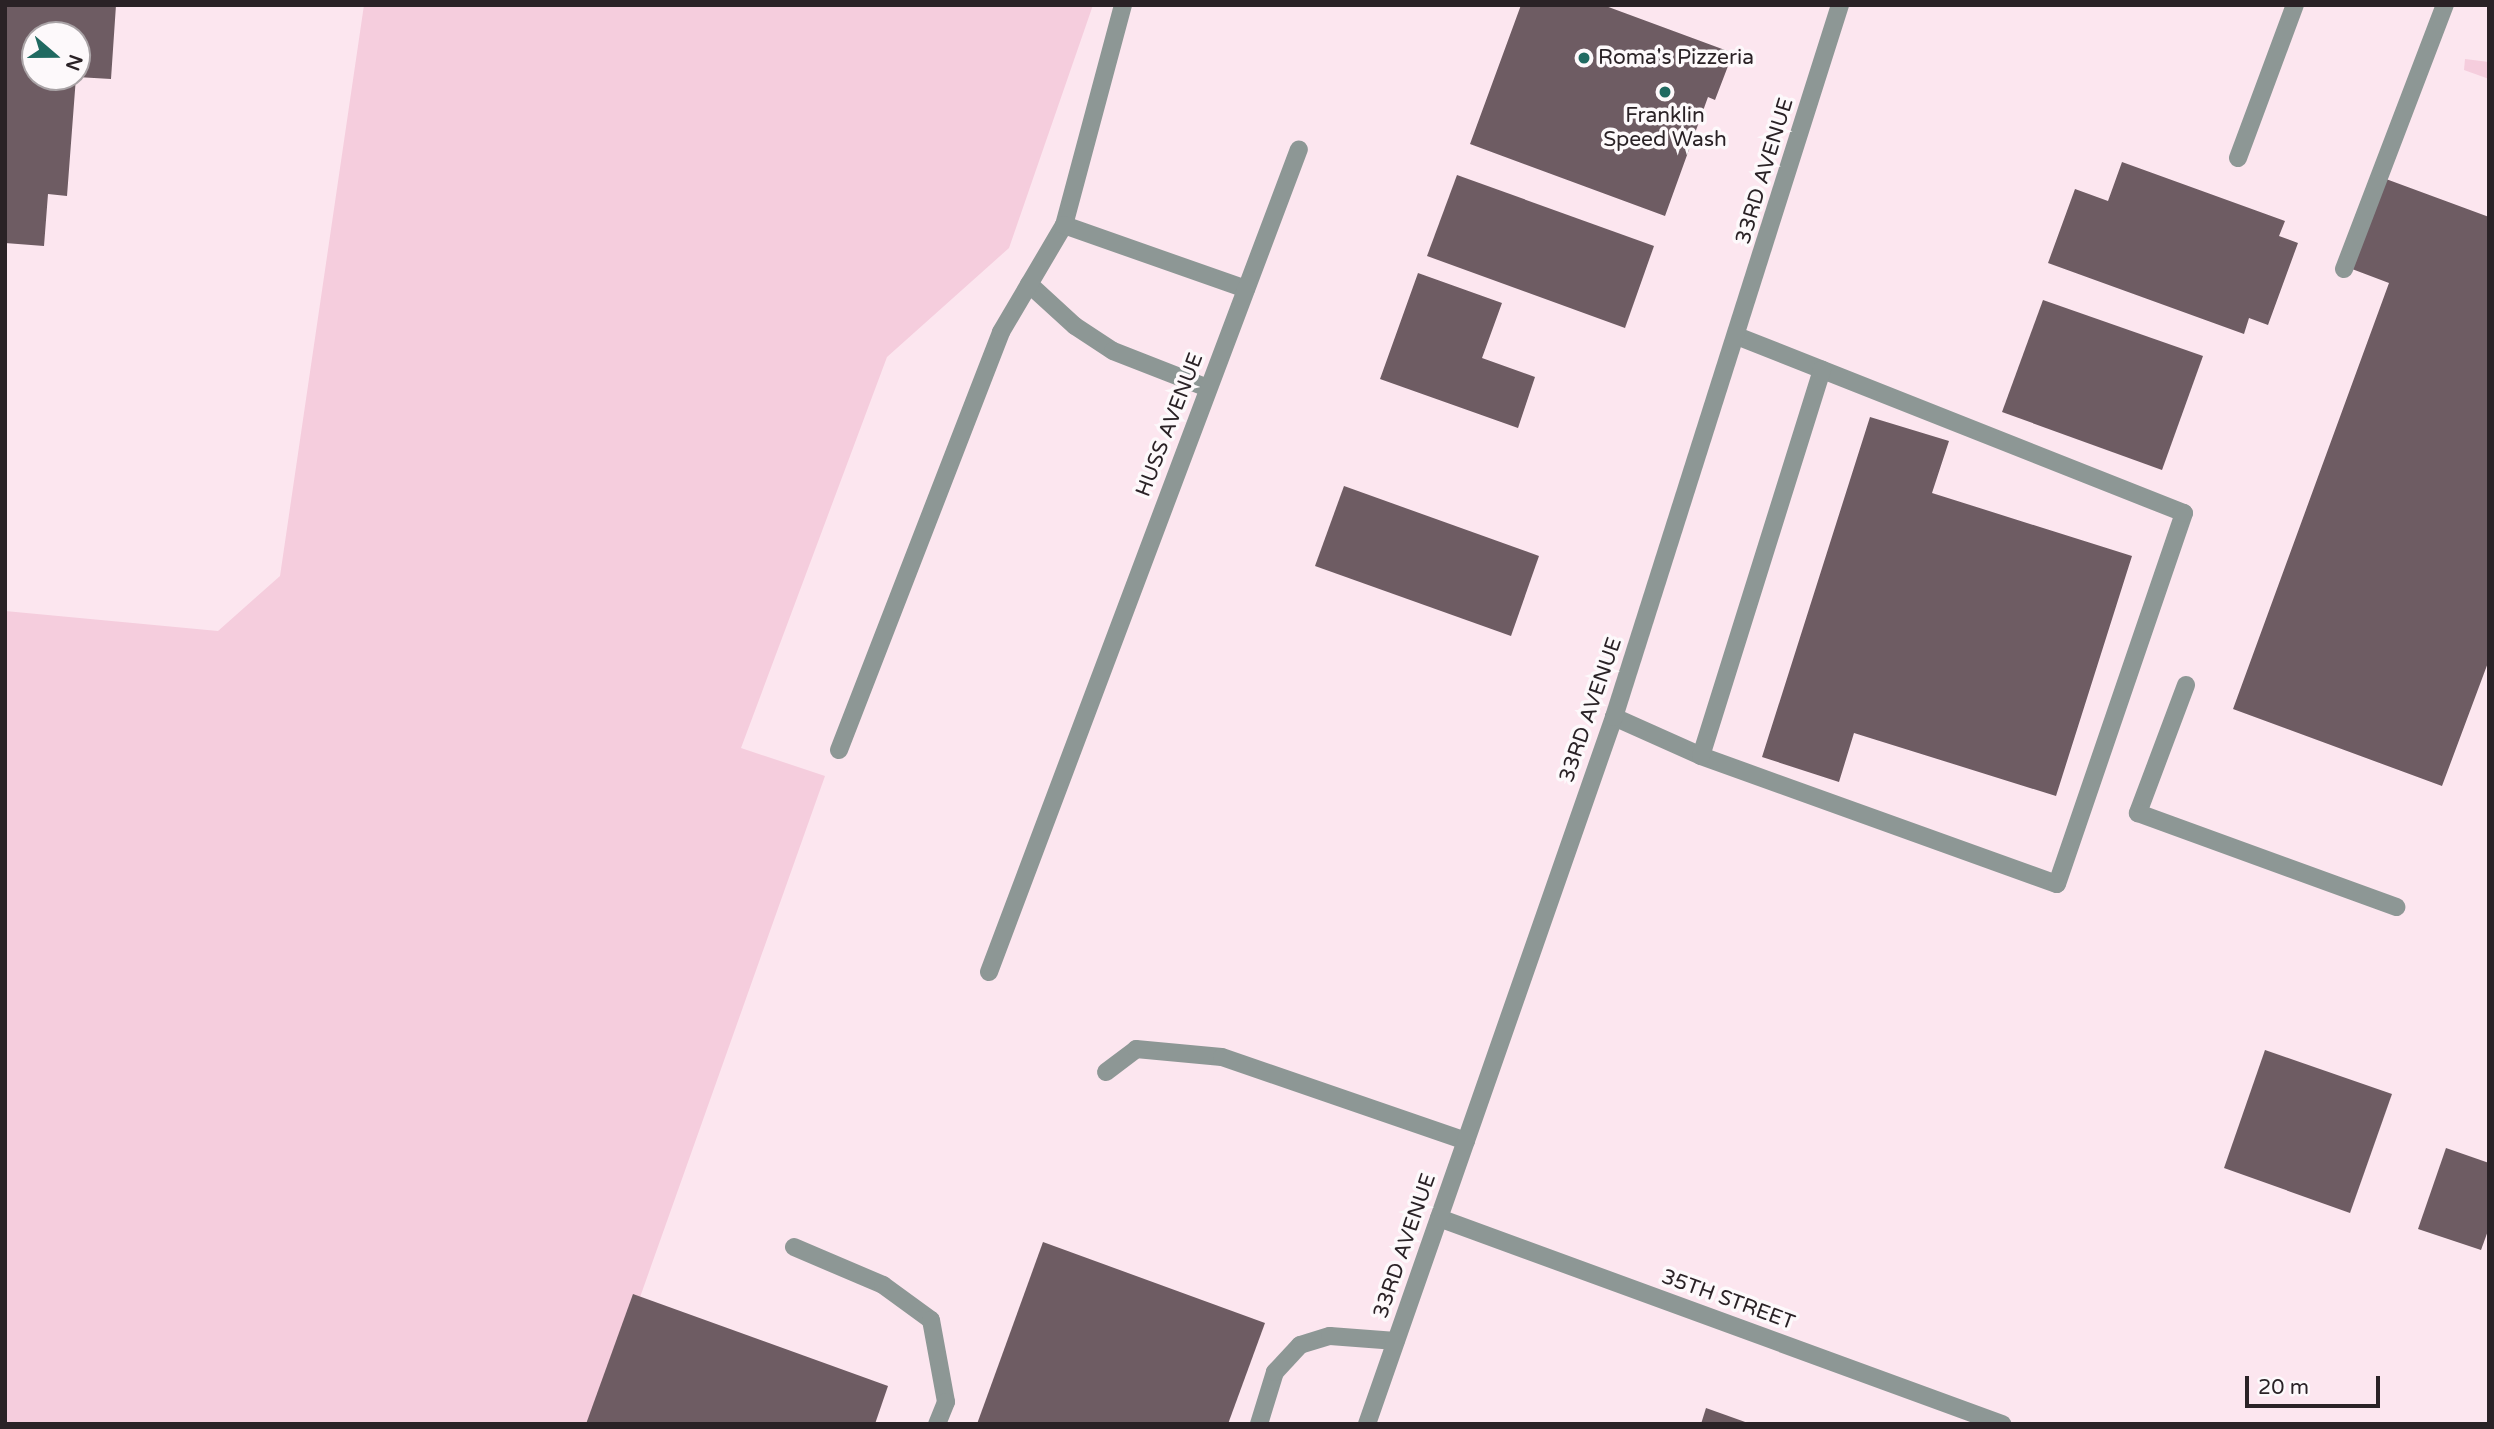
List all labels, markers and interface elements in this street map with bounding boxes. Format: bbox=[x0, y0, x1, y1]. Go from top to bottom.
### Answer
north arrow bbox=[21, 21, 91, 91]
place label: Roma's Pizzeria bbox=[1598, 45, 1754, 71]
marker: Roma's Pizzeria bbox=[1576, 50, 1592, 66]
text: N bbox=[61, 52, 87, 73]
marker: Franklin Speed Wash bbox=[1657, 84, 1673, 100]
street label: 33RD AVENUE bbox=[1731, 95, 1799, 247]
place label: Franklin Speed Wash bbox=[1603, 103, 1727, 153]
street label: HUSS AVENUE bbox=[1131, 350, 1209, 500]
street label: 33RD AVENUE bbox=[1554, 634, 1628, 786]
street label: 33RD AVENUE bbox=[1368, 1170, 1442, 1322]
street label: 35TH STREET bbox=[1658, 1264, 1798, 1336]
scale bar bbox=[2249, 1362, 2384, 1406]
text: 20 m bbox=[2258, 1375, 2309, 1400]

